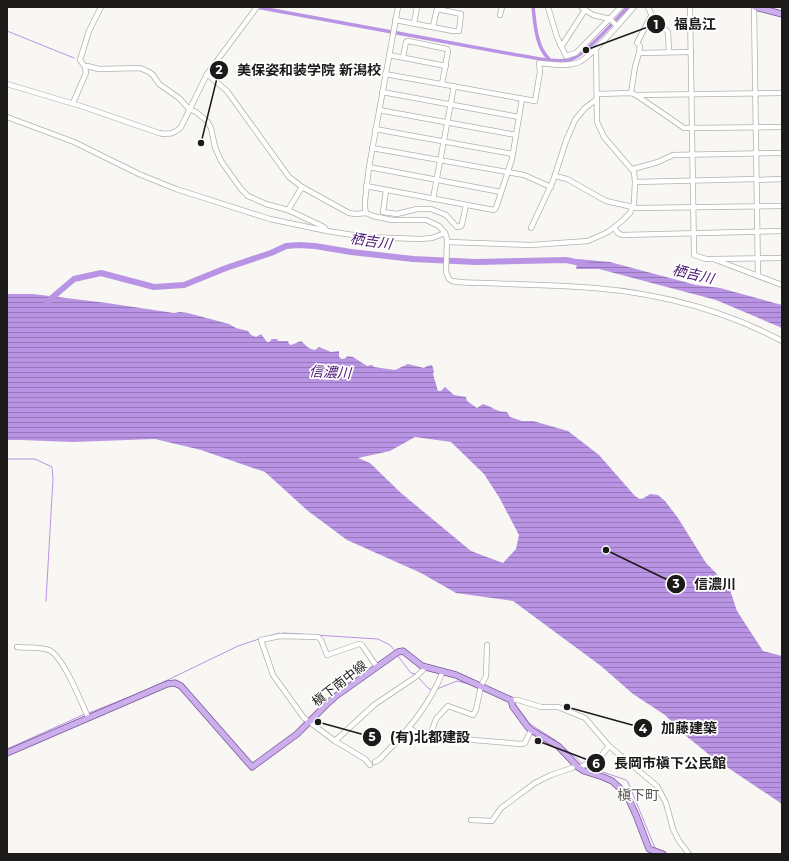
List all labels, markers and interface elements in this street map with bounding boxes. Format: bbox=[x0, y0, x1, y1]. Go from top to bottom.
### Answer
callout: 福島江 bbox=[646, 11, 724, 37]
text: 福島江 bbox=[674, 15, 716, 33]
text: 1 bbox=[654, 17, 658, 32]
callout: 美保姿和装学院 新潟校 bbox=[209, 57, 389, 83]
text: 美保姿和装学院 新潟校 bbox=[237, 61, 381, 79]
text: 2 bbox=[215, 62, 223, 77]
water label: 栖吉川 bbox=[349, 229, 395, 253]
water label: 栖吉川 bbox=[671, 261, 717, 288]
water label: 信濃川 bbox=[309, 362, 353, 382]
callout: 信濃川 bbox=[666, 571, 744, 597]
text: 信濃川 bbox=[694, 575, 736, 593]
text: 3 bbox=[671, 576, 680, 591]
street label: 槇下南中線 bbox=[308, 657, 370, 709]
callout: 加藤建築 bbox=[633, 715, 725, 741]
text: 加藤建築 bbox=[661, 719, 717, 737]
text: 4 bbox=[639, 721, 648, 736]
callout: (有)北都建設 bbox=[362, 724, 478, 750]
text: (有)北都建設 bbox=[390, 728, 470, 746]
text: 5 bbox=[368, 729, 376, 744]
callout: 長岡市槇下公民館 bbox=[586, 750, 734, 776]
text: 長岡市槇下公民館 bbox=[614, 754, 726, 772]
text: 6 bbox=[592, 756, 600, 771]
district label: 槇下町 bbox=[617, 786, 659, 804]

